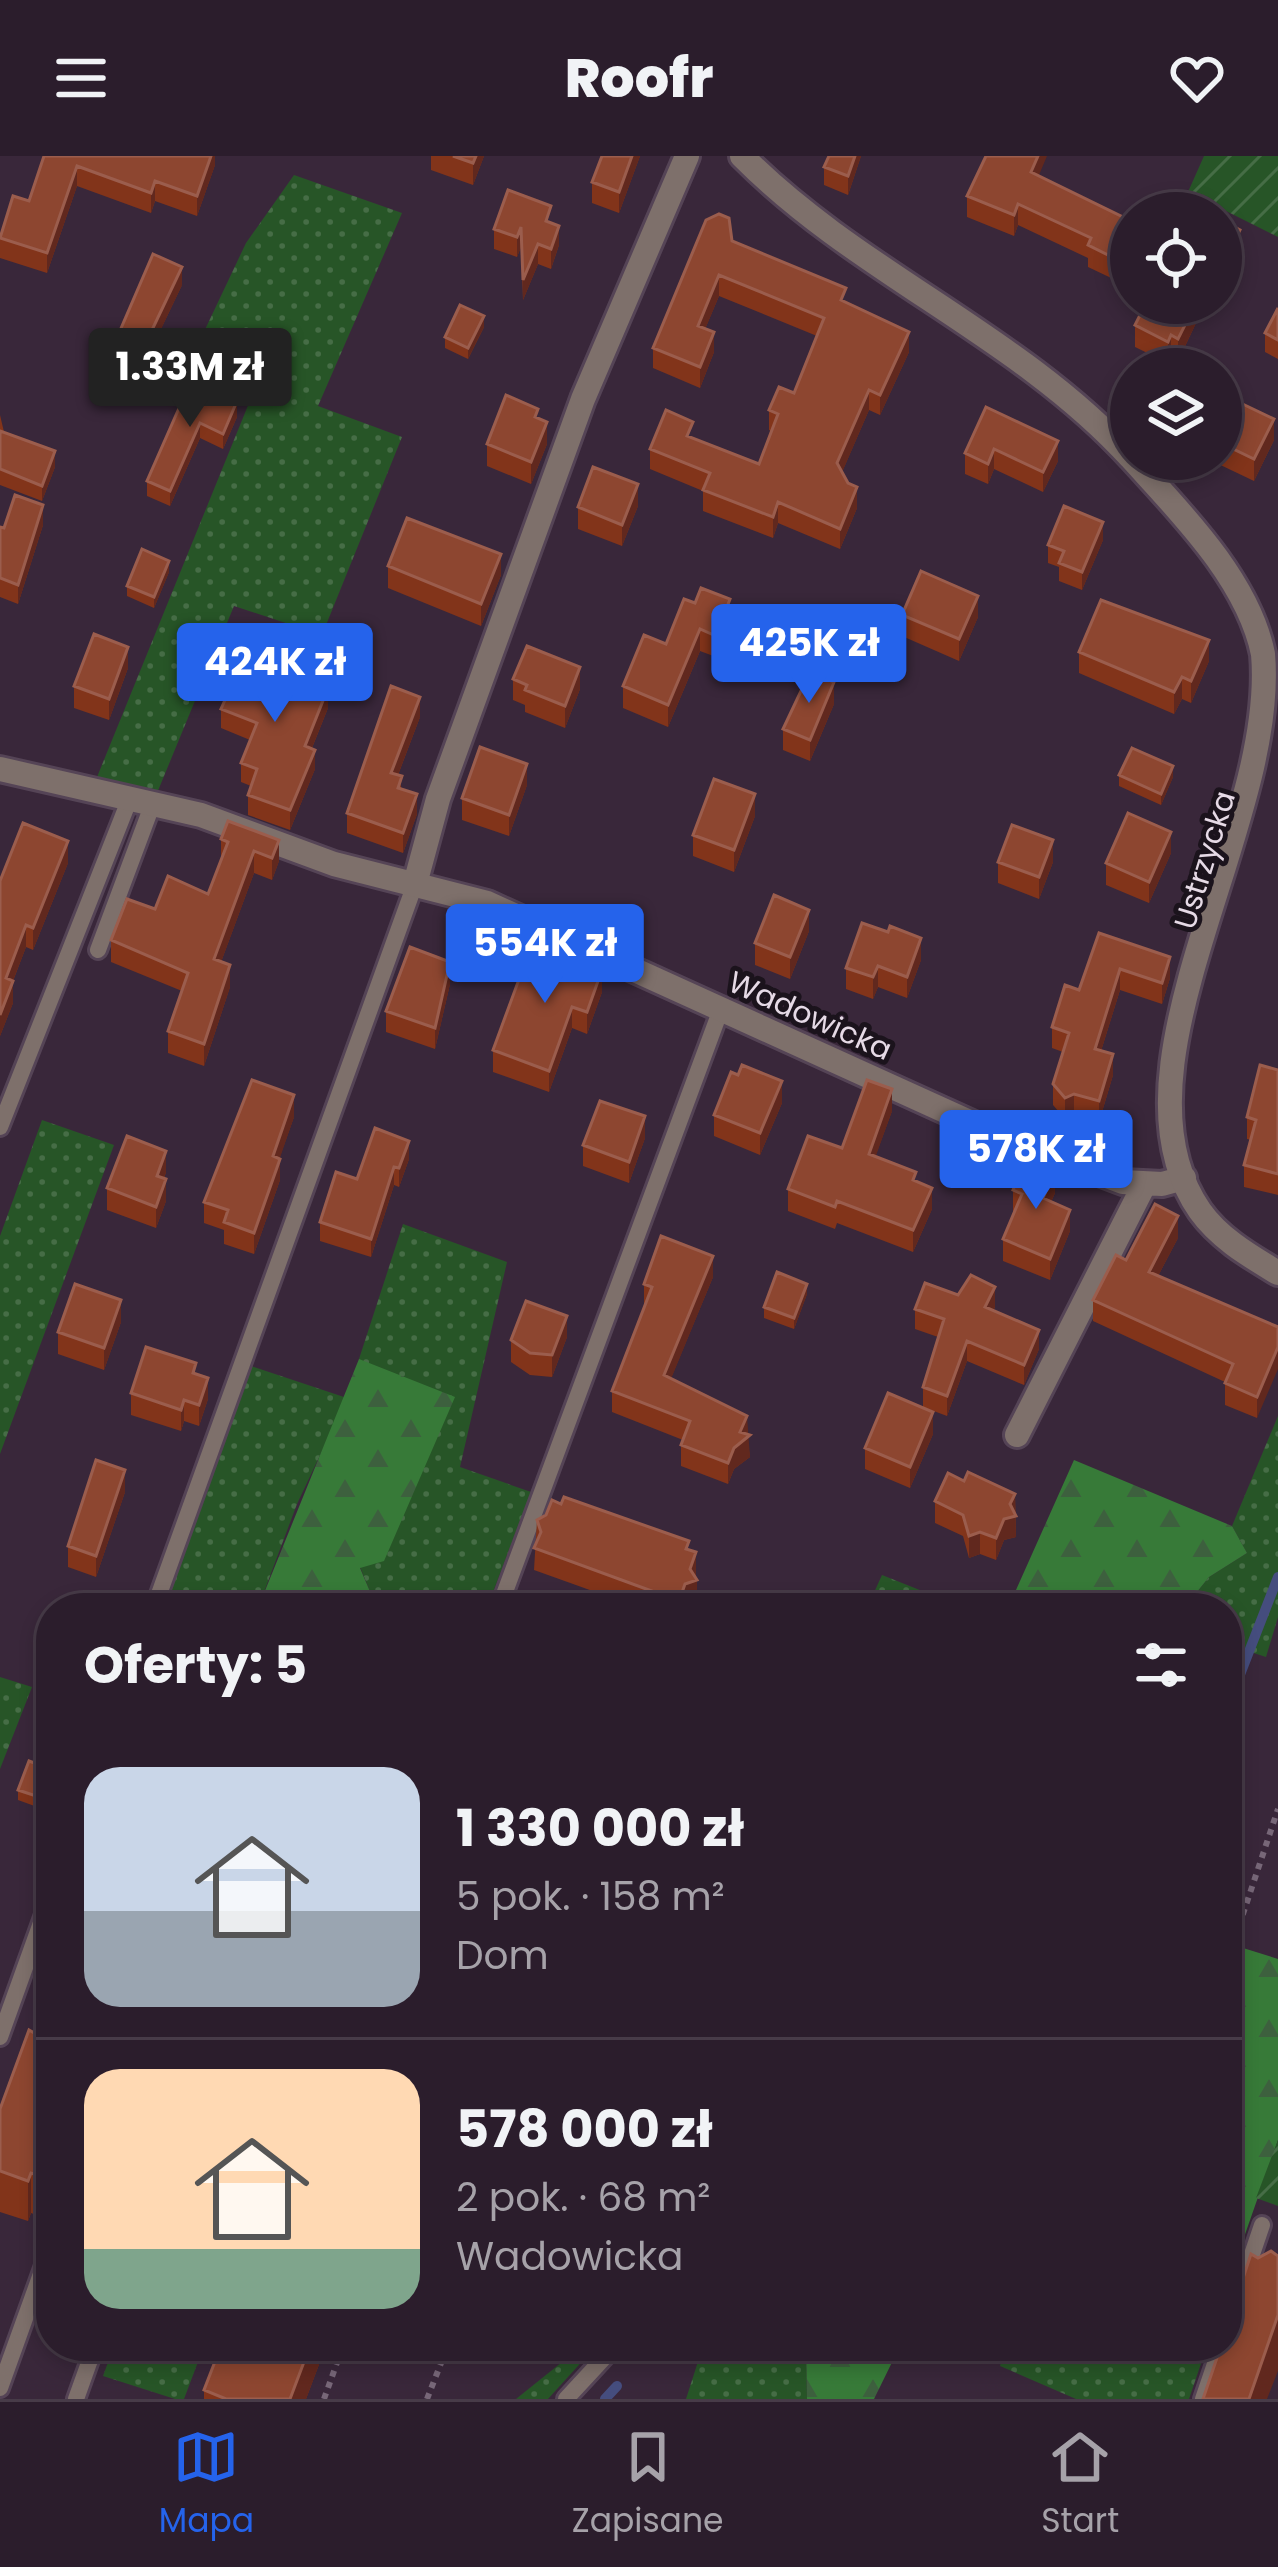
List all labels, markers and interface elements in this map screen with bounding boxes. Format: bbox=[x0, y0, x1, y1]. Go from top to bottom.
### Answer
text: Roofr bbox=[565, 40, 713, 116]
icon: menu bbox=[48, 45, 114, 111]
icon: heart bbox=[1164, 45, 1230, 111]
map controls bbox=[1110, 192, 1242, 480]
button: locate bbox=[1110, 192, 1242, 324]
pin: 1.33M zł bbox=[66, 328, 314, 430]
text: 1.33M zł bbox=[116, 339, 264, 394]
button: layers bbox=[1110, 348, 1242, 480]
pin: 425K zł bbox=[698, 604, 920, 706]
text: 425K zł bbox=[738, 615, 880, 670]
pin: 424K zł bbox=[164, 623, 386, 725]
text: 424K zł bbox=[204, 634, 346, 689]
street label: Ustrzycka bbox=[1163, 785, 1246, 934]
pin: 554K zł bbox=[434, 904, 656, 1006]
text: 554K zł bbox=[473, 915, 617, 970]
street label: Wadowicka bbox=[722, 960, 899, 1071]
pin: 578K zł bbox=[925, 1110, 1147, 1212]
text: 578K zł bbox=[967, 1121, 1105, 1176]
text: Oferty: 5 bbox=[84, 1629, 307, 1701]
icon: filters bbox=[1128, 1632, 1194, 1698]
text: 1 330 000 zł bbox=[456, 1792, 744, 1864]
icon: home bbox=[180, 1815, 324, 1959]
text: 5 pok. · 158 m² bbox=[456, 1869, 725, 1924]
text: Dom bbox=[456, 1928, 549, 1983]
text: 578 000 zł bbox=[456, 2093, 713, 2165]
icon: home bbox=[180, 2117, 324, 2261]
text: 2 pok. · 68 m² bbox=[456, 2170, 710, 2225]
text: Wadowicka bbox=[456, 2229, 683, 2284]
tab: Mapa bbox=[159, 2424, 254, 2546]
tab: Zapisane bbox=[572, 2424, 724, 2546]
tab: Start bbox=[1041, 2424, 1119, 2546]

